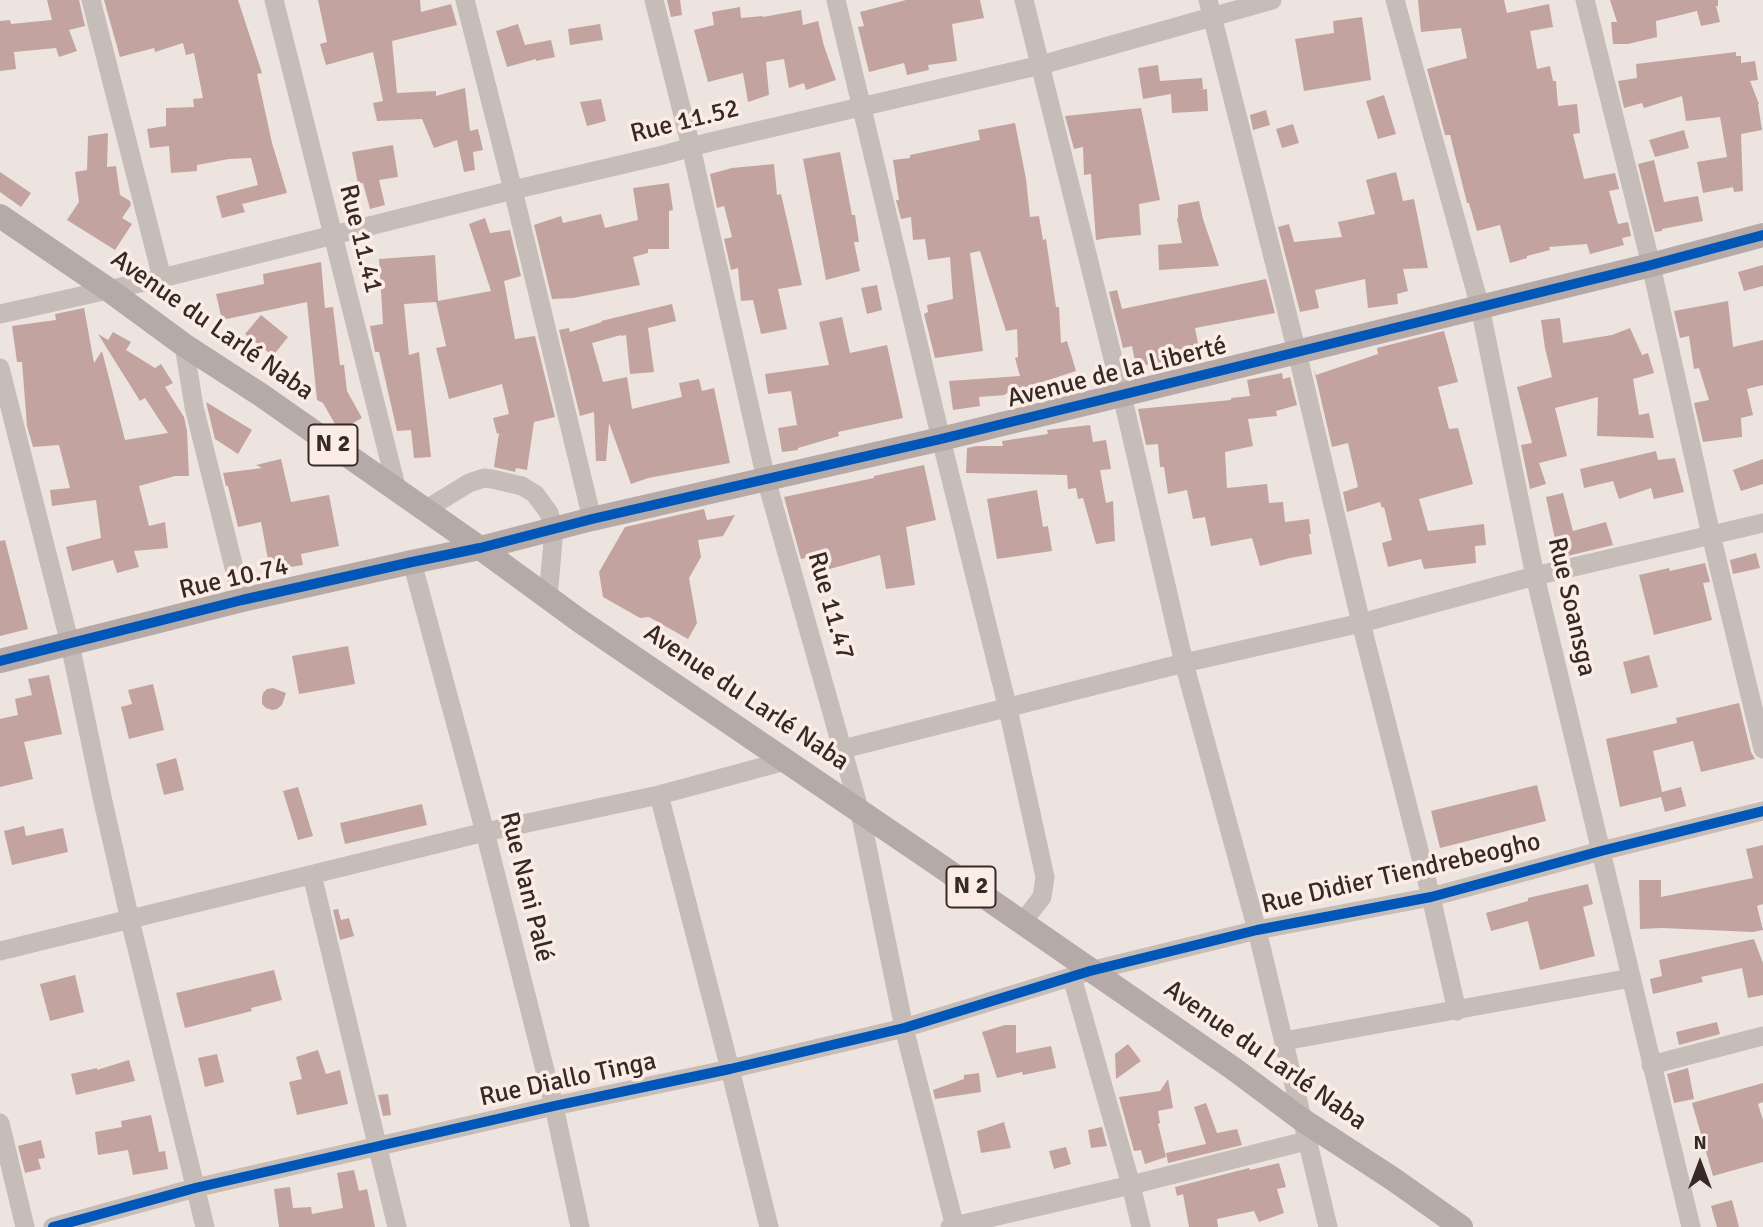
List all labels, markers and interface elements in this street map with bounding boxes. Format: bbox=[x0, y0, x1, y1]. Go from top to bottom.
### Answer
street label: Rue 11.52 bbox=[627, 93, 743, 151]
street label: Rue 11.41 bbox=[331, 181, 389, 297]
street label: Avenue du Larlé Naba bbox=[104, 244, 320, 408]
street label: Avenue de la Liberté bbox=[1004, 331, 1230, 415]
road number: N 2 bbox=[308, 424, 358, 466]
street label: Rue Soansga bbox=[1540, 535, 1602, 679]
street label: Rue 11.47 bbox=[800, 548, 860, 664]
street label: Rue 10.74 bbox=[176, 551, 292, 607]
street label: Avenue du Larlé Naba bbox=[638, 618, 854, 778]
street label: Rue Nani Palé bbox=[492, 809, 560, 965]
street label: Rue Didier Tiendrebeogho bbox=[1258, 827, 1544, 921]
road number: N 2 bbox=[946, 866, 996, 908]
street label: Avenue du Larlé Naba bbox=[1157, 974, 1373, 1138]
street label: Rue Diallo Tinga bbox=[477, 1046, 659, 1114]
north arrow bbox=[1665, 1129, 1735, 1199]
text: N bbox=[1693, 1131, 1707, 1155]

